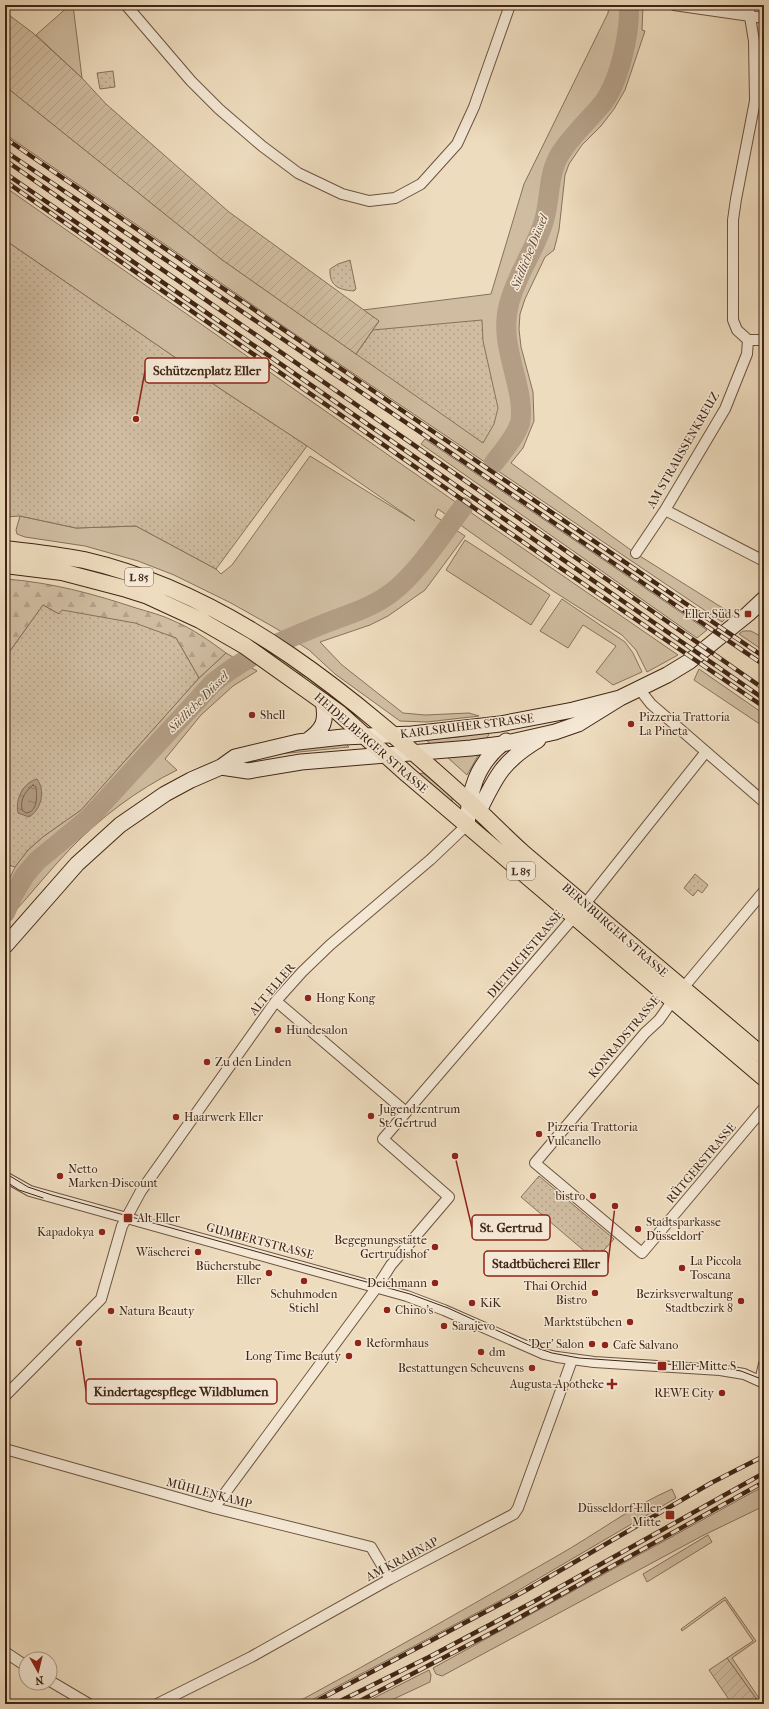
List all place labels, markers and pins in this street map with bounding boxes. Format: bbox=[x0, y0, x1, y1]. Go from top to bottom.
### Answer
callout: Schützenplatz Eller bbox=[145, 358, 269, 383]
place label: Eller Süd S bbox=[684, 607, 740, 621]
marker: Eller Süd S bbox=[743, 609, 753, 619]
place label: Shell bbox=[260, 708, 286, 722]
marker: Shell bbox=[247, 710, 257, 720]
place label: Pizzeria Trattoria La Pineta bbox=[639, 710, 730, 738]
marker: Pizzeria Trattoria La Pineta bbox=[626, 719, 636, 729]
place label: Hong Kong bbox=[316, 991, 376, 1005]
marker: Hong Kong bbox=[303, 993, 313, 1003]
place label: Hundesalon bbox=[286, 1023, 348, 1037]
marker: Hundesalon bbox=[273, 1025, 283, 1035]
place label: Zu den Linden bbox=[215, 1055, 292, 1069]
marker: Zu den Linden bbox=[202, 1057, 212, 1067]
place label: Jugendzentrum St. Gertrud bbox=[378, 1102, 460, 1130]
place label: Haarwerk Eller bbox=[184, 1110, 264, 1124]
marker: Jugendzentrum St. Gertrud bbox=[366, 1111, 376, 1121]
marker: Haarwerk Eller bbox=[171, 1112, 181, 1122]
place label: Pizzeria Trattoria Vulcanello bbox=[546, 1120, 638, 1148]
marker: Pizzeria Trattoria Vulcanello bbox=[534, 1129, 544, 1139]
place label: Netto Marken-Discount bbox=[68, 1162, 159, 1190]
marker: Netto Marken-Discount bbox=[55, 1171, 65, 1181]
place label: bistro bbox=[554, 1189, 585, 1203]
marker: bistro bbox=[588, 1191, 598, 1201]
place label: Alt Eller bbox=[136, 1211, 181, 1225]
marker: Alt Eller bbox=[122, 1212, 134, 1224]
callout: St. Gertrud bbox=[472, 1215, 550, 1240]
place label: Stadtsparkasse Düsseldorf bbox=[646, 1215, 721, 1243]
marker: Stadtsparkasse Düsseldorf bbox=[633, 1224, 643, 1234]
place label: Kapadokya bbox=[37, 1225, 94, 1239]
marker: Kapadokya bbox=[97, 1227, 107, 1237]
place label: Begegnungsstätte Gertrudishof bbox=[334, 1233, 430, 1261]
marker: Begegnungsstätte Gertrudishof bbox=[430, 1242, 440, 1252]
place label: Wäscherei bbox=[135, 1245, 190, 1259]
marker: Wäscherei bbox=[193, 1247, 203, 1257]
callout: Stadtbücherei Eller bbox=[484, 1251, 608, 1276]
place label: La Piccola Toscana bbox=[690, 1254, 742, 1282]
place label: Bücherstube Eller bbox=[196, 1259, 262, 1287]
marker: La Piccola Toscana bbox=[677, 1263, 687, 1273]
marker: Bücherstube Eller bbox=[264, 1268, 274, 1278]
marker: Schuhmoden Stiehl bbox=[299, 1276, 309, 1286]
place label: Deichmann bbox=[367, 1276, 427, 1290]
marker: Deichmann bbox=[430, 1278, 440, 1288]
place label: Thai Orchid Bistro bbox=[524, 1279, 587, 1307]
place label: Schuhmoden Stiehl bbox=[271, 1287, 338, 1315]
place label: Bezirksverwaltung Stadtbezirk 8 bbox=[636, 1287, 734, 1315]
marker: Thai Orchid Bistro bbox=[590, 1288, 600, 1298]
place label: KiK bbox=[480, 1296, 502, 1310]
marker: Bezirksverwaltung Stadtbezirk 8 bbox=[736, 1296, 746, 1306]
marker: KiK bbox=[467, 1298, 477, 1308]
place label: Chino's bbox=[395, 1303, 434, 1317]
place label: Natura Beauty bbox=[119, 1304, 195, 1318]
marker: Chino's bbox=[382, 1305, 392, 1315]
marker: Natura Beauty bbox=[106, 1306, 116, 1316]
place label: Marktstübchen bbox=[543, 1315, 622, 1329]
marker: Marktstübchen bbox=[625, 1317, 635, 1327]
place label: Sarajevo bbox=[452, 1319, 495, 1333]
marker: Sarajevo bbox=[439, 1321, 449, 1331]
place label: Reformhaus bbox=[366, 1336, 429, 1350]
place label: 'Der' Salon bbox=[528, 1337, 584, 1351]
marker: Reformhaus bbox=[353, 1338, 363, 1348]
place label: Cafe Salvano bbox=[613, 1338, 678, 1352]
marker: 'Der' Salon bbox=[587, 1339, 597, 1349]
marker: Cafe Salvano bbox=[600, 1340, 610, 1350]
place label: dm bbox=[489, 1345, 506, 1359]
marker: dm bbox=[476, 1347, 486, 1357]
place label: Long Time Beauty bbox=[245, 1349, 342, 1363]
marker: Long Time Beauty bbox=[344, 1351, 354, 1361]
place label: Eller Mitte S bbox=[671, 1359, 736, 1373]
marker: Eller Mitte S bbox=[656, 1360, 668, 1372]
place label: Bestattungen Scheuvens bbox=[398, 1361, 525, 1375]
marker: Bestattungen Scheuvens bbox=[527, 1363, 537, 1373]
place label: Augusta-Apotheke bbox=[509, 1377, 604, 1391]
callout: Kindertagespflege Wildblumen bbox=[86, 1379, 277, 1404]
marker: Augusta-Apotheke bbox=[607, 1379, 617, 1389]
place label: REWE City bbox=[654, 1386, 715, 1400]
marker: REWE City bbox=[717, 1388, 727, 1398]
place label: Düsseldorf-Eller Mitte bbox=[577, 1501, 662, 1529]
marker: Düsseldorf-Eller Mitte bbox=[664, 1509, 676, 1521]

